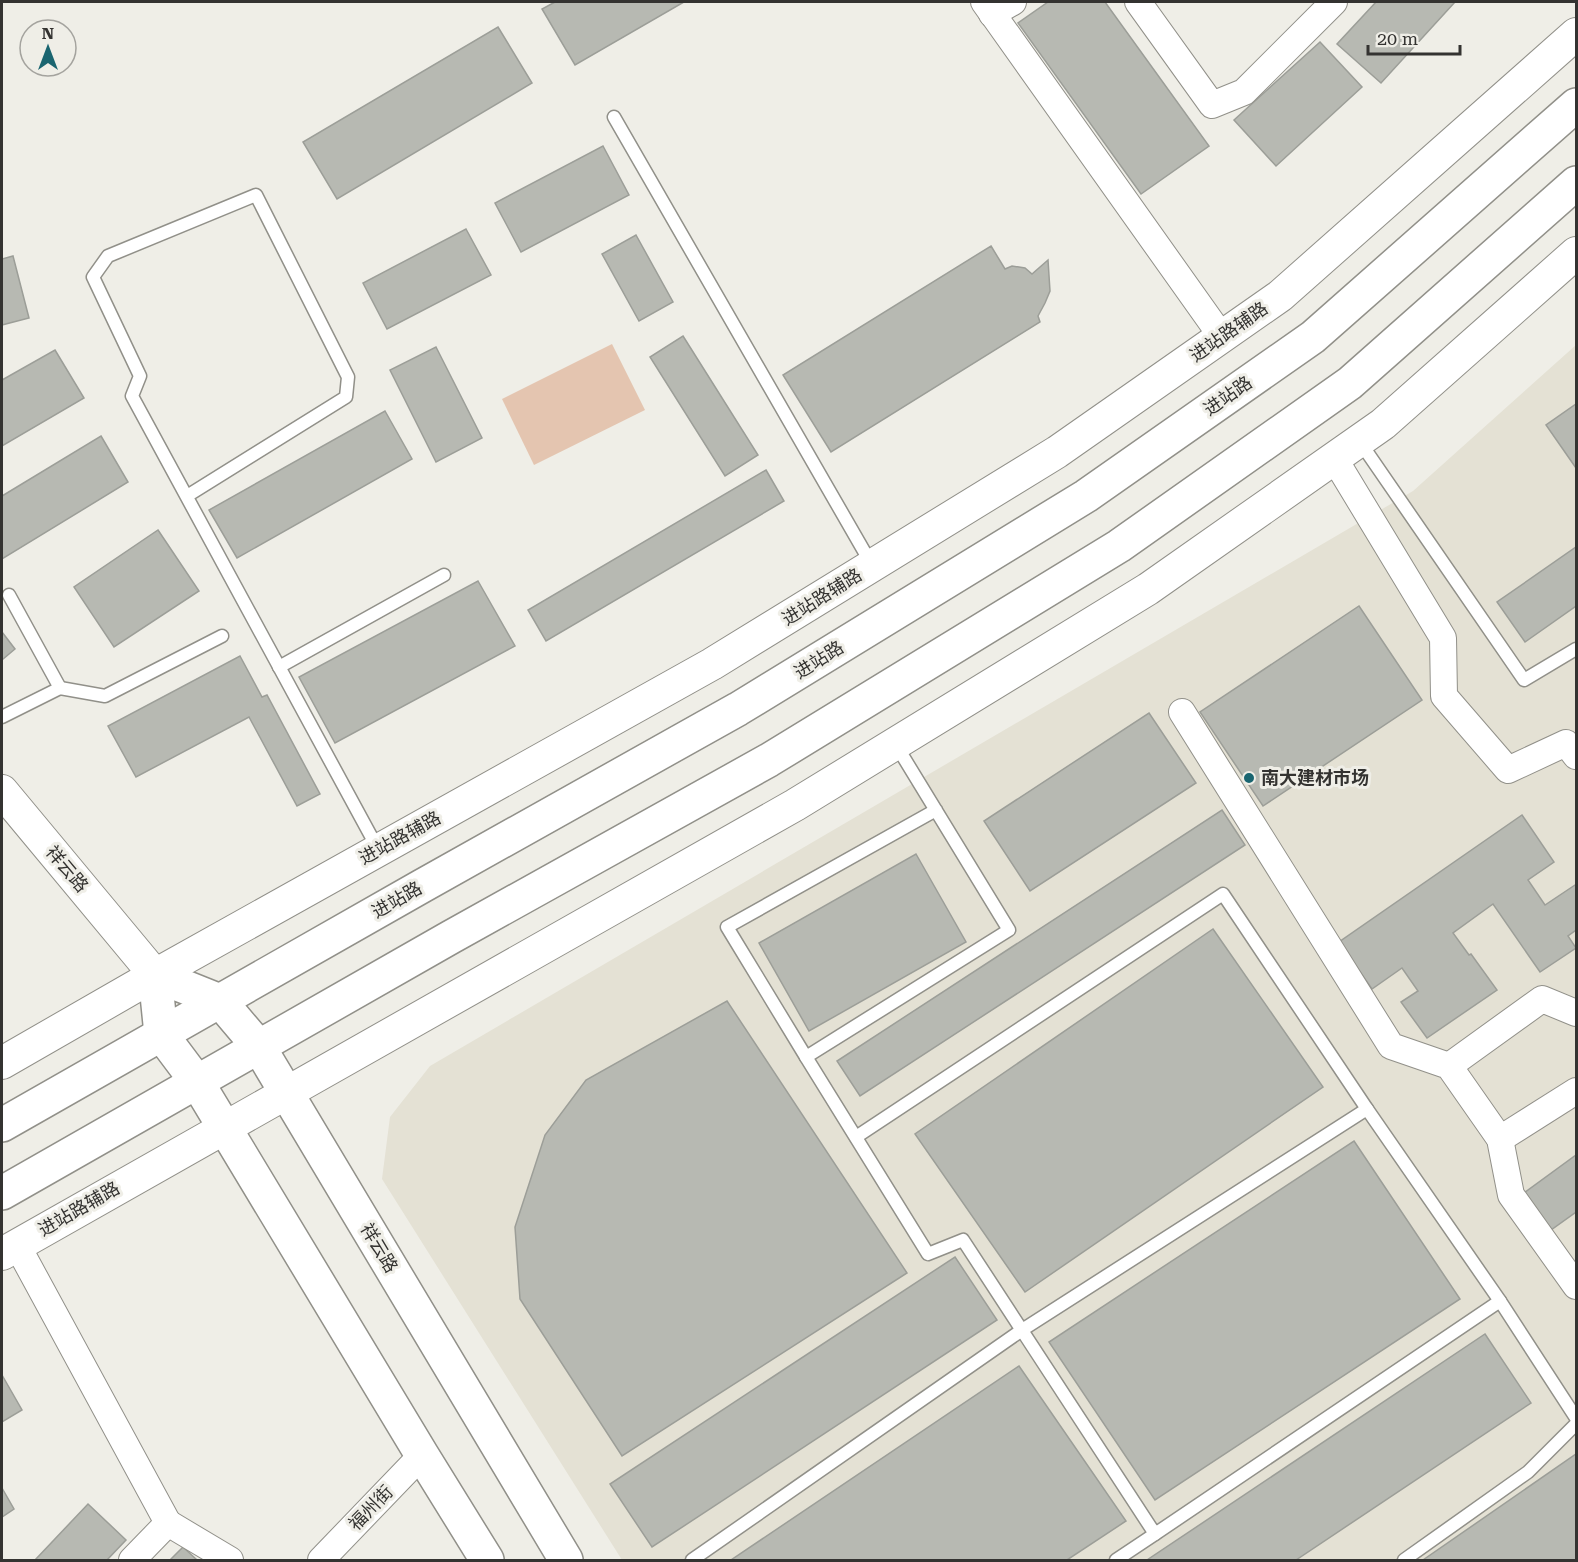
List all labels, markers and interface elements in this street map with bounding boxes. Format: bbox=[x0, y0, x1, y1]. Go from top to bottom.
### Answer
north arrow bbox=[18, 18, 78, 78]
scale bar bbox=[1368, 18, 1460, 56]
text: N bbox=[42, 24, 54, 43]
text: 20 m bbox=[1377, 28, 1418, 49]
street label: 进站路辅路 bbox=[1186, 297, 1272, 366]
street label: 进站路 bbox=[1200, 372, 1256, 420]
street label: 进站路辅路 bbox=[778, 564, 865, 629]
street label: 进站路 bbox=[790, 636, 847, 683]
place label: 南大建材市场 bbox=[1261, 767, 1369, 788]
marker: 南大建材市场 bbox=[1242, 771, 1256, 785]
street label: 进站路辅路 bbox=[355, 807, 444, 869]
street label: 祥云路 bbox=[42, 841, 93, 896]
street label: 进站路 bbox=[368, 877, 425, 922]
street label: 进站路辅路 bbox=[35, 1177, 123, 1240]
street label: 祥云路 bbox=[357, 1219, 402, 1276]
street label: 福州街 bbox=[344, 1481, 397, 1534]

